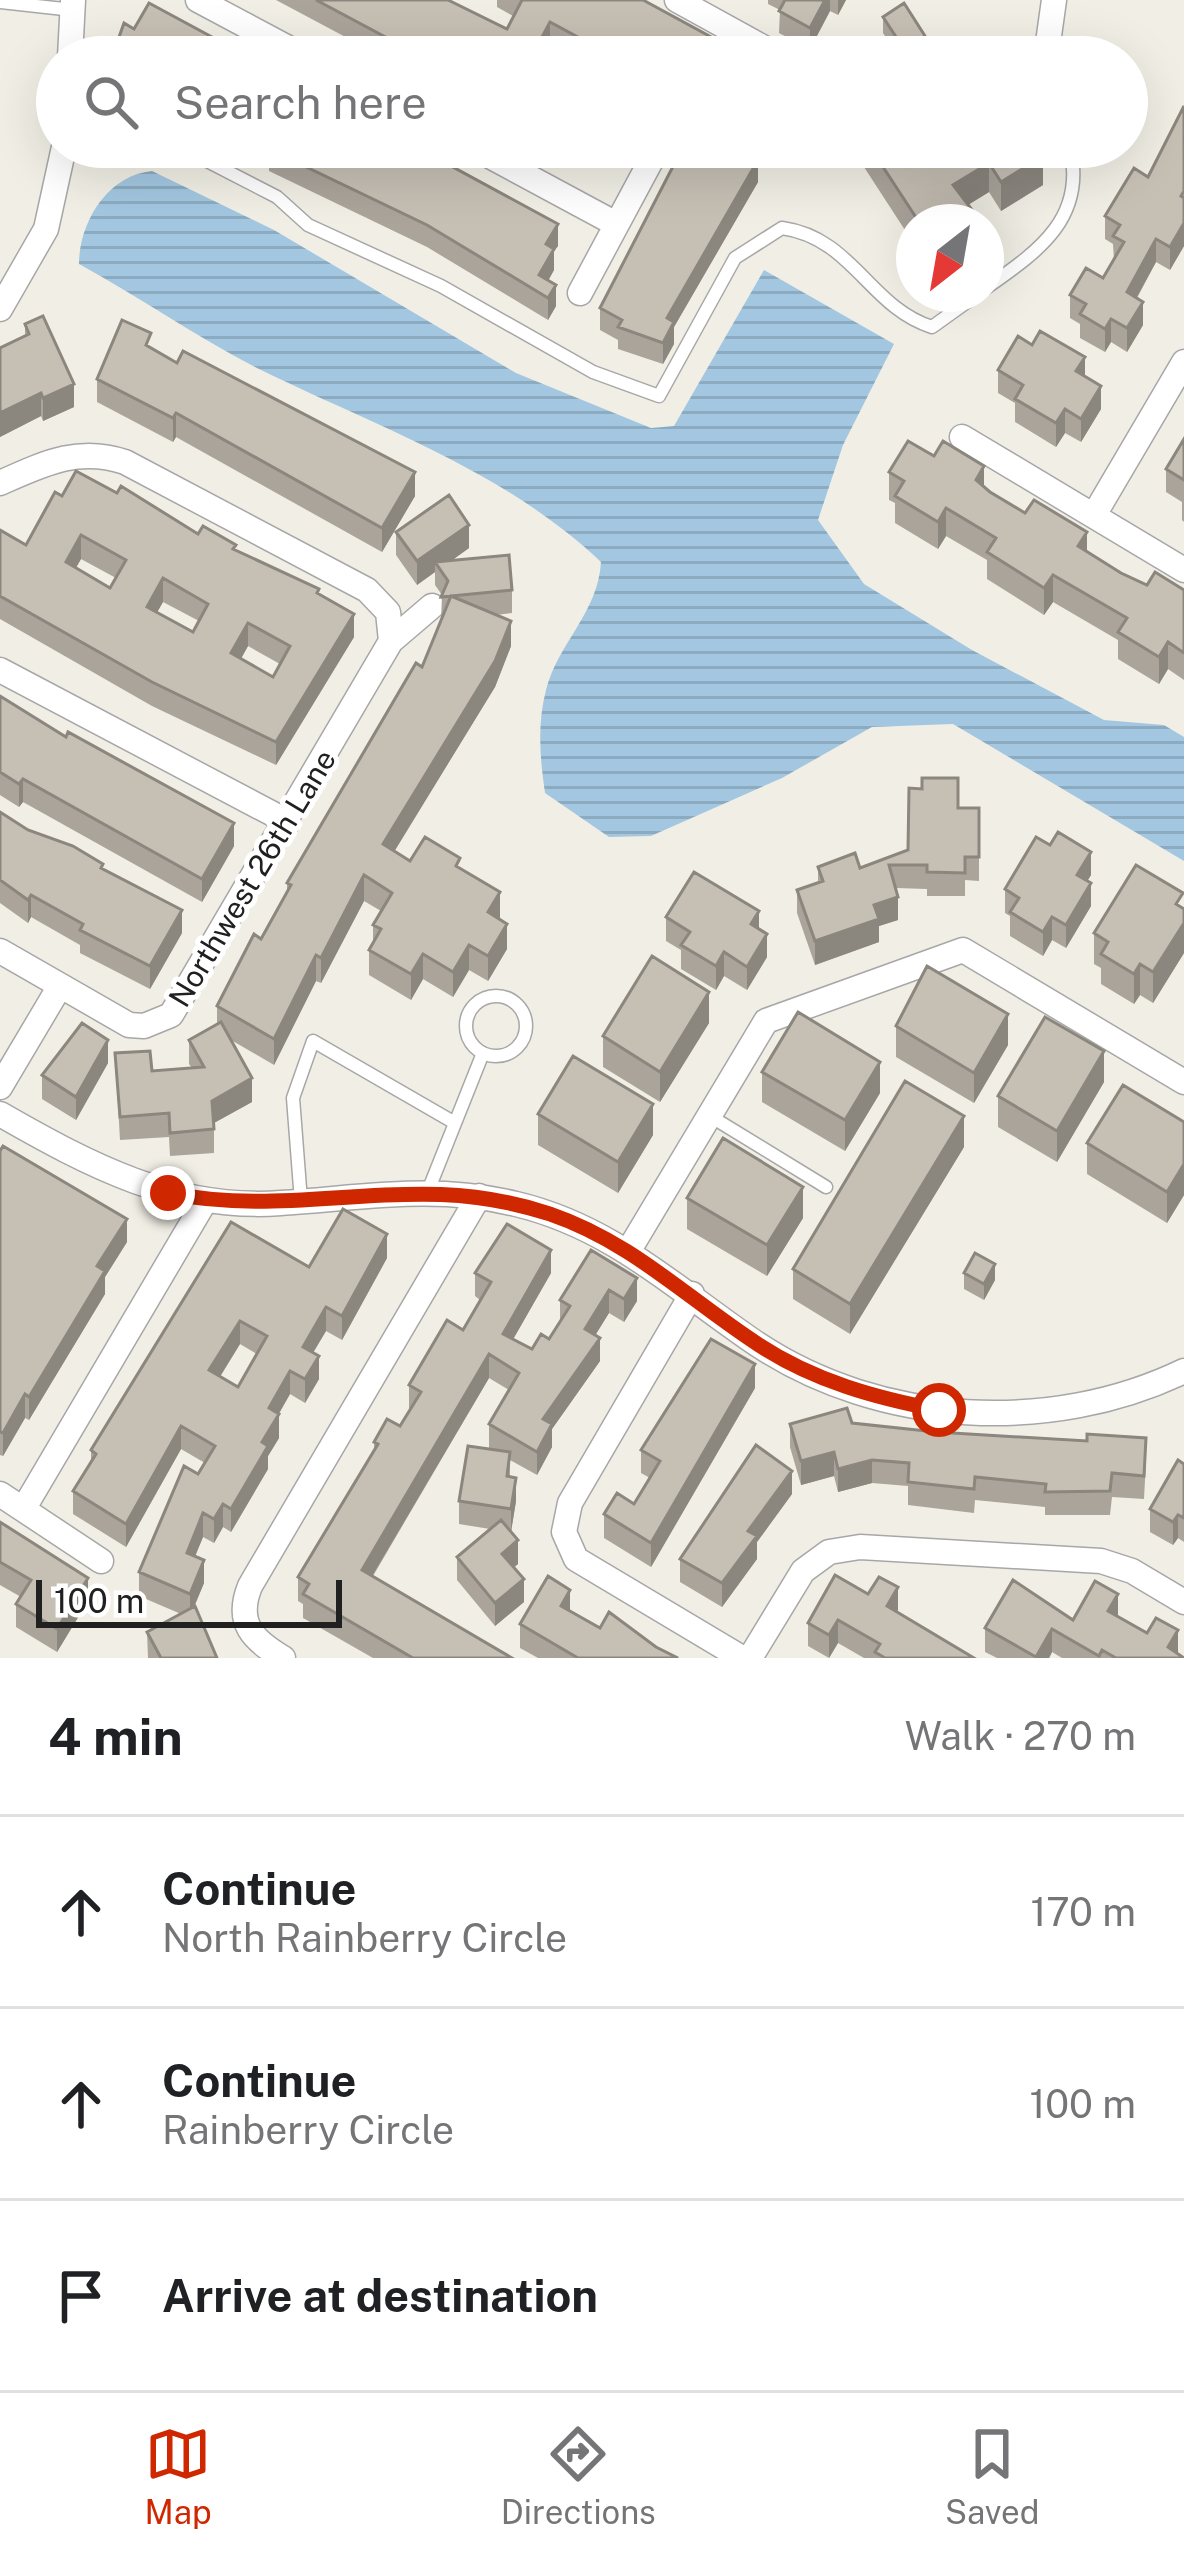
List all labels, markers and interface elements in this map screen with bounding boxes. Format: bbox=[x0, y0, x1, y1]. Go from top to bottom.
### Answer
search box bbox=[36, 36, 1148, 168]
icon: search bbox=[78, 69, 144, 135]
text: Search here bbox=[174, 76, 427, 129]
north arrow bbox=[896, 204, 1004, 312]
street label: Northwest 26th Lane bbox=[161, 743, 343, 1013]
route end bbox=[141, 1166, 195, 1220]
route start bbox=[912, 1383, 966, 1437]
scale bar bbox=[36, 1574, 342, 1627]
text: 100 m bbox=[54, 1582, 144, 1620]
text: 4 min bbox=[48, 1707, 183, 1766]
text: Walk · 270 m bbox=[905, 1713, 1136, 1759]
text: Continue bbox=[162, 1862, 356, 1915]
icon: ahead bbox=[48, 1879, 114, 1945]
text: 170 m bbox=[1030, 1889, 1136, 1935]
text: North Rainberry Circle bbox=[162, 1915, 567, 1961]
text: Continue bbox=[162, 2054, 356, 2107]
icon: ahead bbox=[48, 2071, 114, 2137]
text: 100 m bbox=[1029, 2081, 1136, 2127]
text: Rainberry Circle bbox=[162, 2107, 454, 2153]
icon: arrive bbox=[48, 2263, 114, 2329]
text: Arrive at destination bbox=[162, 2269, 598, 2322]
tab: Map bbox=[145, 2421, 212, 2531]
tab: Directions bbox=[501, 2421, 656, 2531]
tab: Saved bbox=[945, 2421, 1039, 2531]

